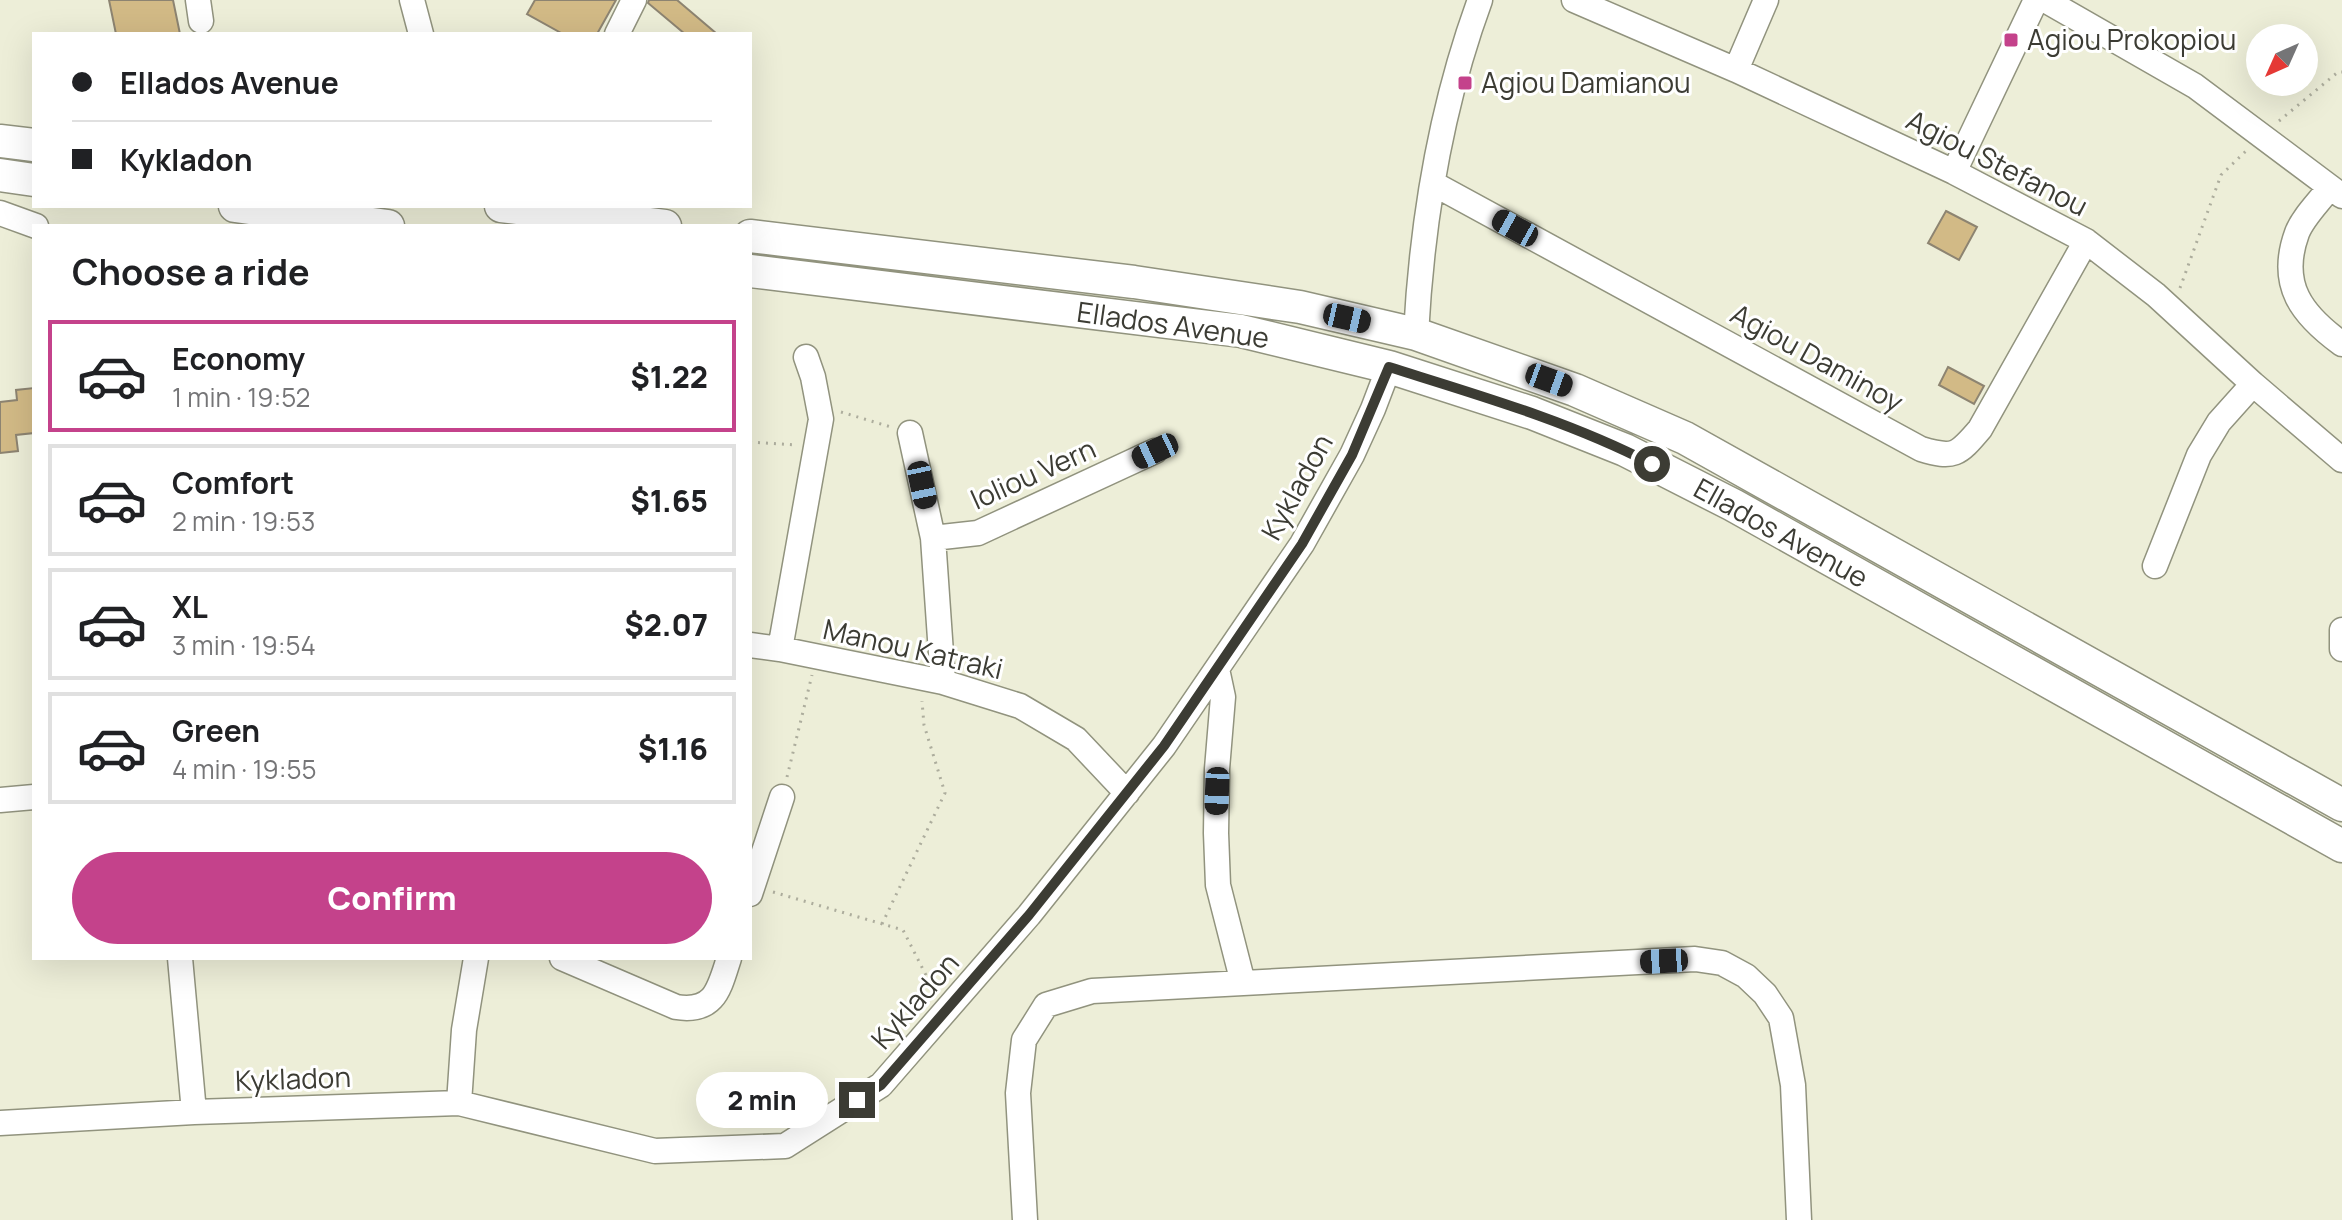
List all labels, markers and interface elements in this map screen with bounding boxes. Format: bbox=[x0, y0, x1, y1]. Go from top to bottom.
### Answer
place label: Agiou Prokopiou bbox=[2027, 20, 2236, 58]
north arrow bbox=[2246, 24, 2318, 96]
map controls bbox=[2246, 24, 2318, 96]
marker: Agiou Prokopiou bbox=[2002, 31, 2020, 49]
text: Ellados Avenue bbox=[120, 62, 339, 103]
place label: Agiou Damianou bbox=[1481, 63, 1691, 101]
marker: Agiou Damianou bbox=[1456, 74, 1474, 92]
street label: Agiou Stefanou bbox=[1900, 100, 2095, 224]
text: Kykladon bbox=[120, 139, 253, 180]
car bbox=[1488, 206, 1542, 250]
text: Choose a ride bbox=[72, 247, 310, 296]
street label: Ellados Avenue bbox=[1075, 292, 1272, 356]
street label: Agiou Daminoy bbox=[1724, 294, 1911, 420]
car bbox=[1321, 301, 1373, 335]
text: Economy bbox=[172, 338, 305, 379]
icon: car bbox=[76, 340, 148, 412]
text: $1.22 bbox=[631, 356, 708, 397]
car bbox=[1522, 361, 1576, 399]
text: 1 min · 19:52 bbox=[172, 379, 310, 415]
street label: Kykladon bbox=[1251, 427, 1341, 546]
street label: Ioliou Vern bbox=[964, 429, 1101, 518]
car bbox=[1128, 430, 1182, 472]
route start bbox=[1634, 446, 1670, 482]
car bbox=[905, 459, 939, 511]
text: Comfort bbox=[172, 462, 294, 503]
icon: car bbox=[76, 464, 148, 536]
street label: Ellados Avenue bbox=[1688, 469, 1875, 596]
text: $1.65 bbox=[630, 480, 708, 521]
text: 2 min · 19:53 bbox=[172, 503, 315, 539]
text: XL bbox=[172, 586, 208, 627]
icon: car bbox=[76, 588, 148, 660]
text: $2.07 bbox=[625, 604, 708, 645]
street label: Manou Katraki bbox=[820, 609, 1007, 687]
text: 3 min · 19:54 bbox=[172, 627, 316, 663]
text: Green bbox=[172, 710, 260, 751]
icon: car bbox=[76, 712, 148, 784]
text: $1.16 bbox=[638, 728, 708, 769]
text: 4 min · 19:55 bbox=[172, 751, 316, 787]
car bbox=[1204, 767, 1230, 815]
button: Confirm bbox=[72, 852, 712, 944]
street label: Kykladon bbox=[862, 944, 967, 1057]
car bbox=[1639, 948, 1689, 974]
street label: Kykladon bbox=[234, 1057, 352, 1099]
callout: 2 min bbox=[697, 1072, 829, 1128]
text: 2 min bbox=[728, 1082, 796, 1118]
route end bbox=[839, 1082, 875, 1118]

